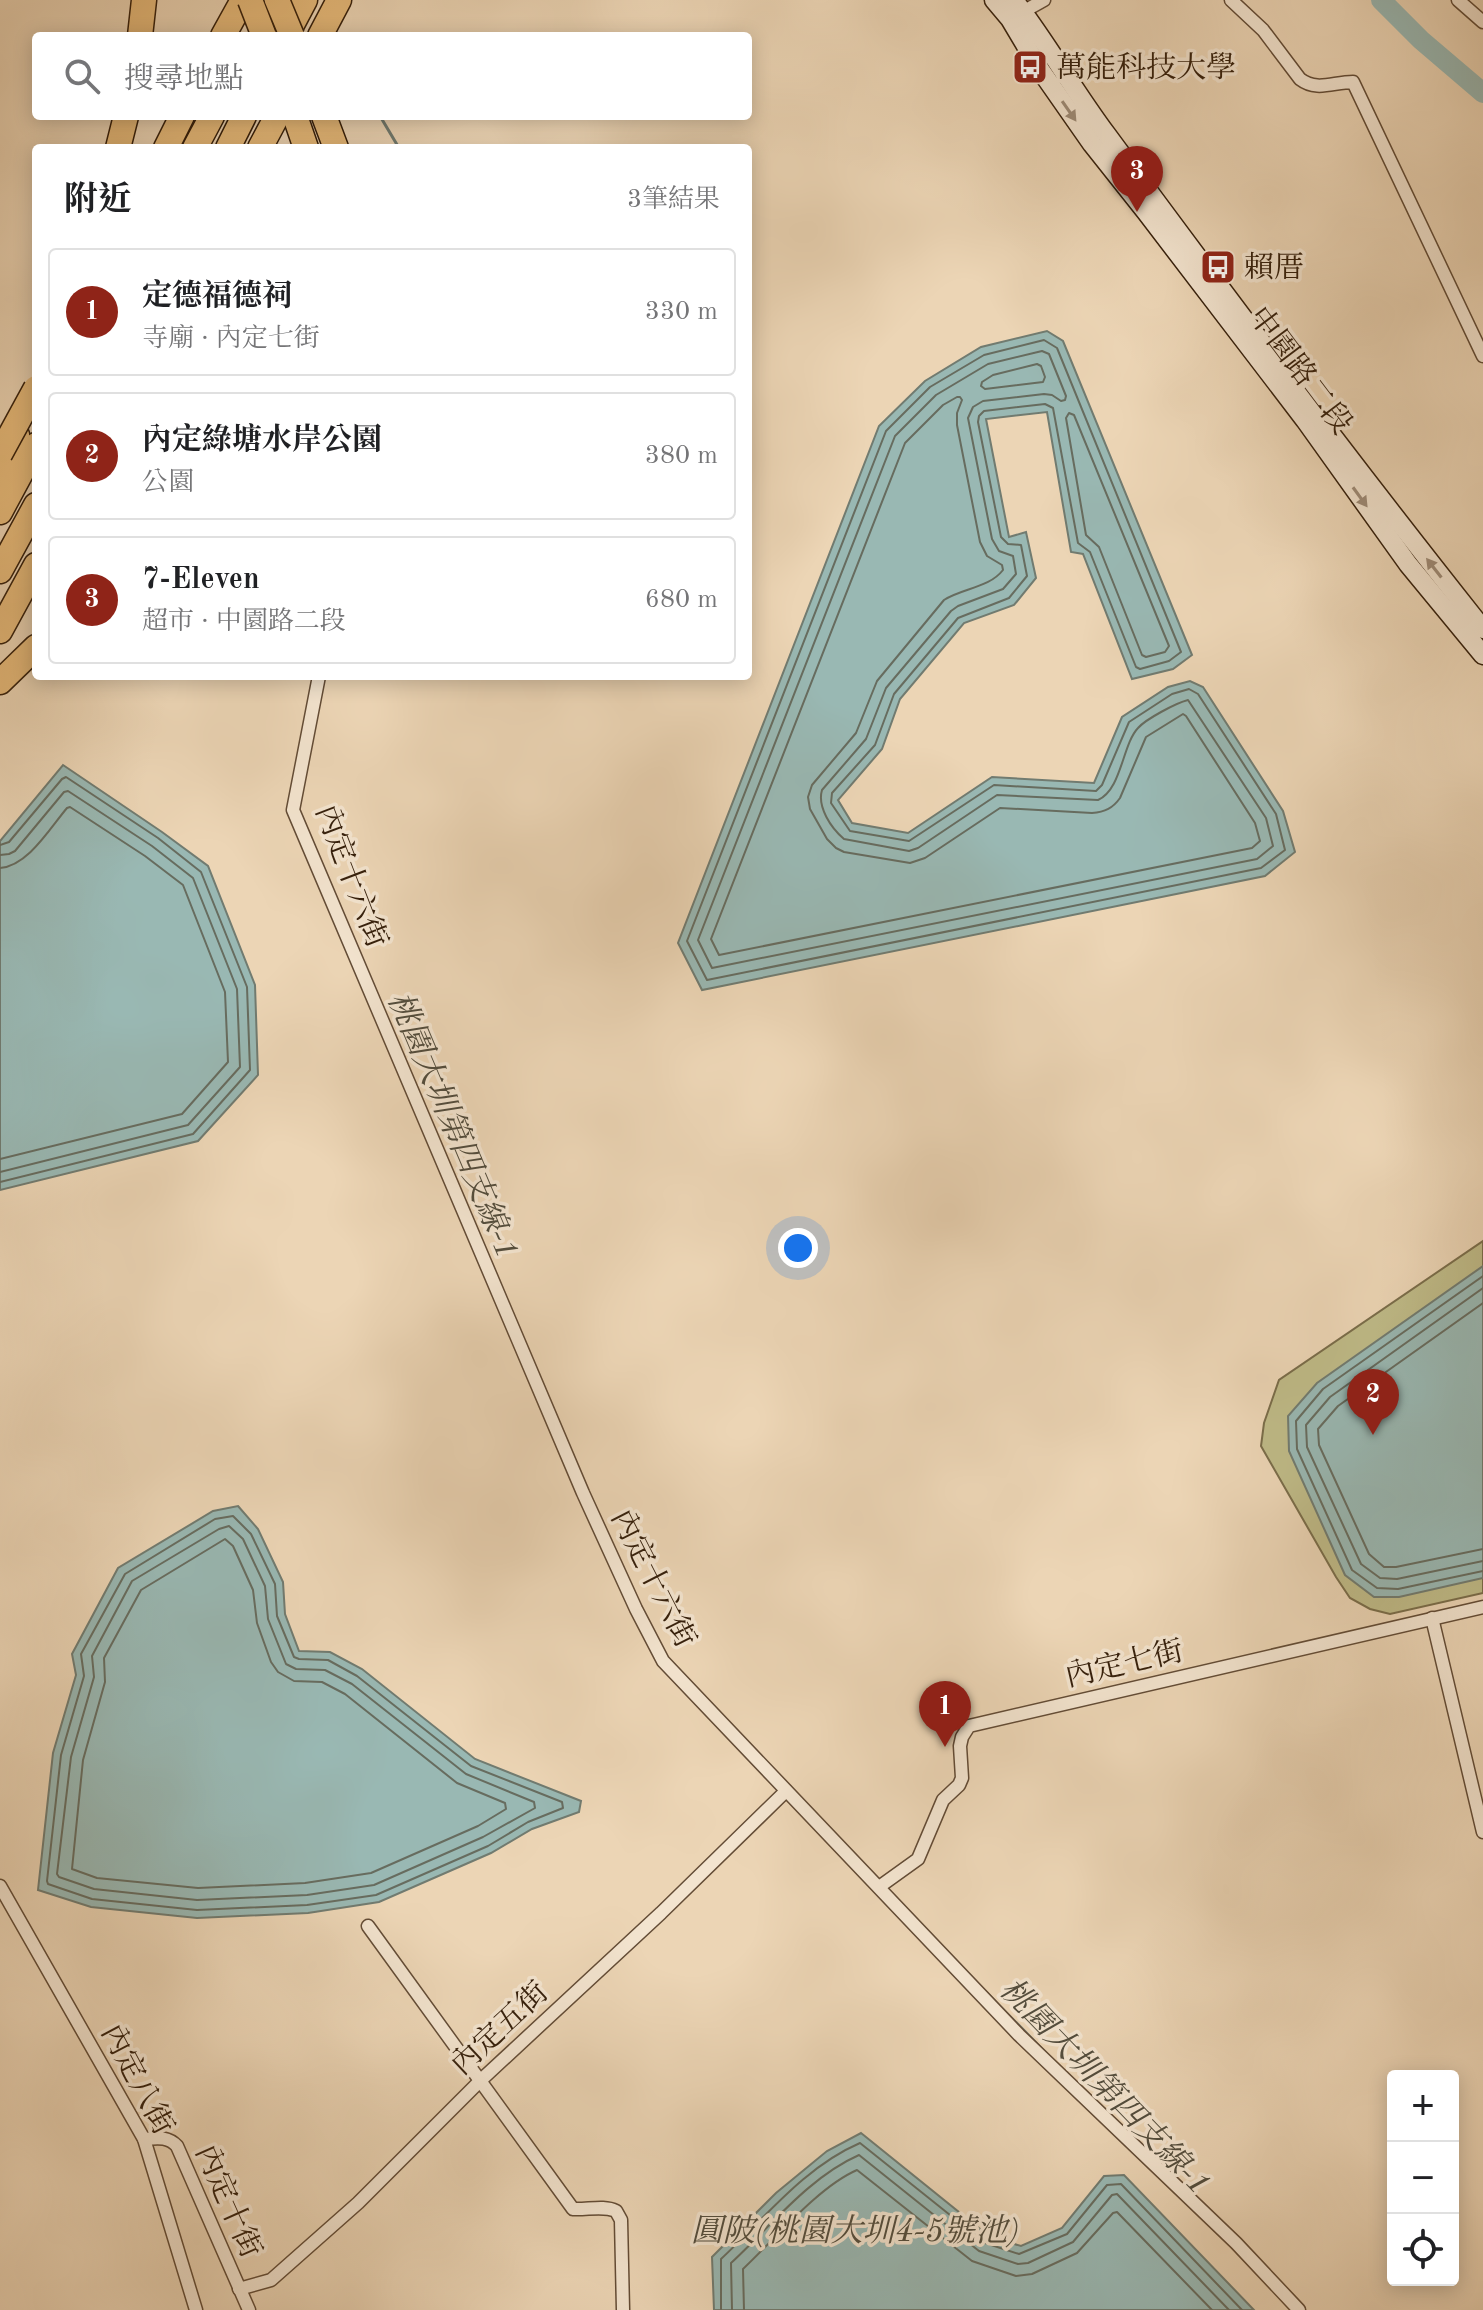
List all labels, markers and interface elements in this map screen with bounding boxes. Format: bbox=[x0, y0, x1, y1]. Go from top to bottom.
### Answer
search box bbox=[32, 32, 752, 120]
bus stop icon: 萬能科技大學 bbox=[1011, 48, 1049, 86]
place label: 萬能科技大學 bbox=[1056, 51, 1236, 84]
icon: search bbox=[60, 54, 104, 98]
text: 搜尋地點 bbox=[124, 65, 244, 95]
one-way arrow bbox=[1061, 101, 1076, 122]
pin: 3 bbox=[1111, 146, 1163, 212]
text: 附近 bbox=[64, 184, 132, 218]
text: 3筆結果 bbox=[627, 187, 720, 213]
bus stop icon: 賴厝 bbox=[1199, 248, 1237, 286]
place label: 賴厝 bbox=[1244, 251, 1304, 284]
text: 定德福德祠 bbox=[142, 282, 292, 312]
text: 1 bbox=[84, 299, 100, 325]
text: 330 m bbox=[645, 299, 718, 325]
street label: 中園路二段 bbox=[1242, 300, 1359, 440]
text: 寺廟 · 內定七街 bbox=[142, 326, 320, 352]
text: 內定綠塘水岸公園 bbox=[142, 426, 382, 456]
text: 2 bbox=[84, 443, 100, 469]
text: 380 m bbox=[645, 443, 718, 469]
text: 公園 bbox=[142, 470, 194, 496]
one-way arrow bbox=[1352, 487, 1368, 508]
one-way arrow bbox=[1427, 558, 1443, 578]
text: 7-Eleven bbox=[142, 565, 260, 595]
text: 3 bbox=[84, 587, 100, 613]
text: 680 m bbox=[645, 587, 718, 613]
text: 超市 · 中園路二段 bbox=[142, 609, 346, 635]
street label: 內定十六街 bbox=[309, 800, 394, 952]
water label: 桃園大圳第四支線-1 bbox=[381, 987, 526, 1264]
your location bbox=[778, 1228, 818, 1268]
pin: 2 bbox=[1347, 1369, 1399, 1435]
street label: 內定十六街 bbox=[605, 1504, 702, 1653]
street label: 內定七街 bbox=[1062, 1634, 1186, 1693]
pin: 1 bbox=[919, 1681, 971, 1747]
water label: 桃園大圳第四支線-1 bbox=[993, 1971, 1218, 2202]
street label: 內定五街 bbox=[444, 1975, 554, 2081]
street label: 內定八街 bbox=[95, 2019, 180, 2140]
map controls bbox=[1387, 2070, 1459, 2286]
button: + bbox=[1387, 2070, 1459, 2142]
street label: 內定十街 bbox=[189, 2140, 268, 2263]
button: − bbox=[1387, 2142, 1459, 2214]
water label: 圓陂(桃園大圳4-5號池) bbox=[691, 2214, 1019, 2249]
button: locate bbox=[1387, 2214, 1459, 2286]

